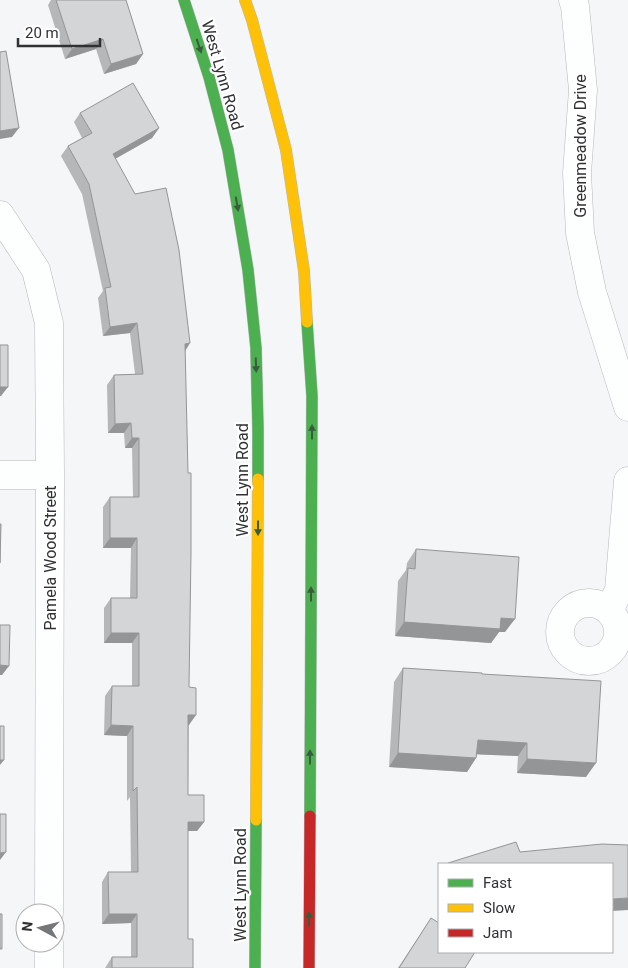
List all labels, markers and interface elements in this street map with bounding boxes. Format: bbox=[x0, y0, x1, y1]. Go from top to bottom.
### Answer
scale bar bbox=[18, 15, 100, 47]
street label: West Lynn Road bbox=[198, 18, 247, 132]
text: 20 m bbox=[25, 24, 59, 42]
one-way arrow bbox=[195, 39, 203, 54]
street label: Greenmeadow Drive bbox=[571, 74, 590, 218]
one-way arrow bbox=[234, 196, 242, 212]
one-way arrow bbox=[252, 357, 260, 373]
street label: West Lynn Road bbox=[233, 423, 252, 537]
one-way arrow bbox=[308, 424, 316, 440]
street label: Pamela Wood Street bbox=[41, 485, 60, 631]
one-way arrow bbox=[254, 520, 262, 536]
one-way arrow bbox=[307, 586, 315, 602]
one-way arrow bbox=[306, 749, 314, 765]
street label: West Lynn Road bbox=[231, 828, 250, 942]
legend bbox=[438, 863, 613, 953]
text: Fast bbox=[483, 874, 512, 892]
text: Slow bbox=[483, 899, 515, 917]
north arrow bbox=[15, 903, 65, 953]
one-way arrow bbox=[305, 911, 313, 927]
text: N bbox=[19, 921, 36, 932]
text: Jam bbox=[483, 924, 513, 942]

